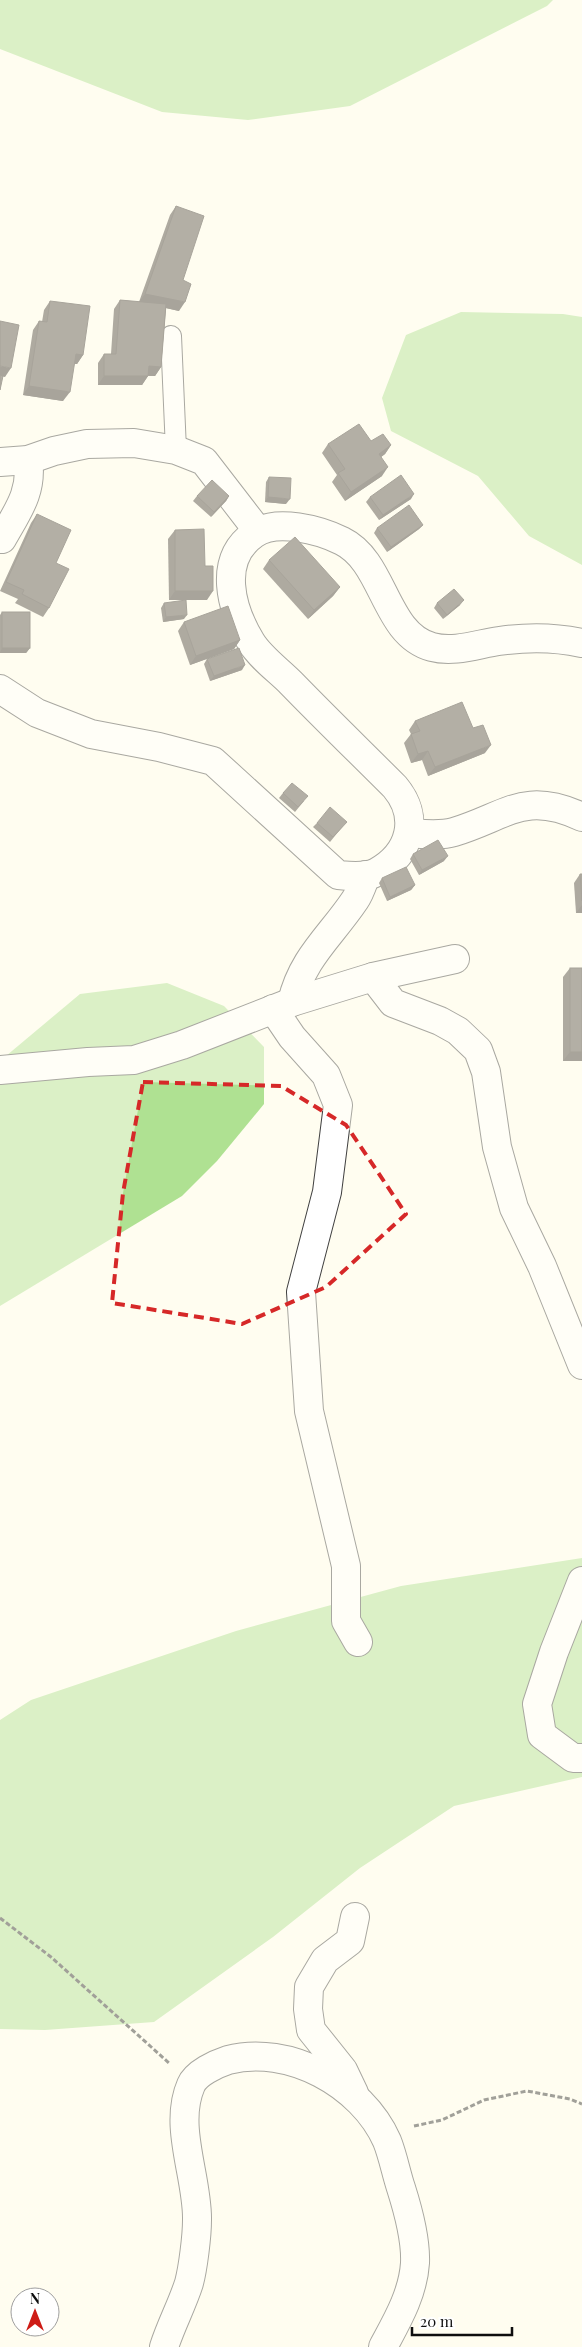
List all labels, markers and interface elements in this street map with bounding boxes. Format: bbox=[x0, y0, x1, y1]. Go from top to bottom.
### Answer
north arrow bbox=[10, 2287, 60, 2337]
text: N bbox=[30, 2289, 40, 2308]
scale bar bbox=[412, 2304, 512, 2336]
text: 20 m bbox=[420, 2311, 454, 2331]

